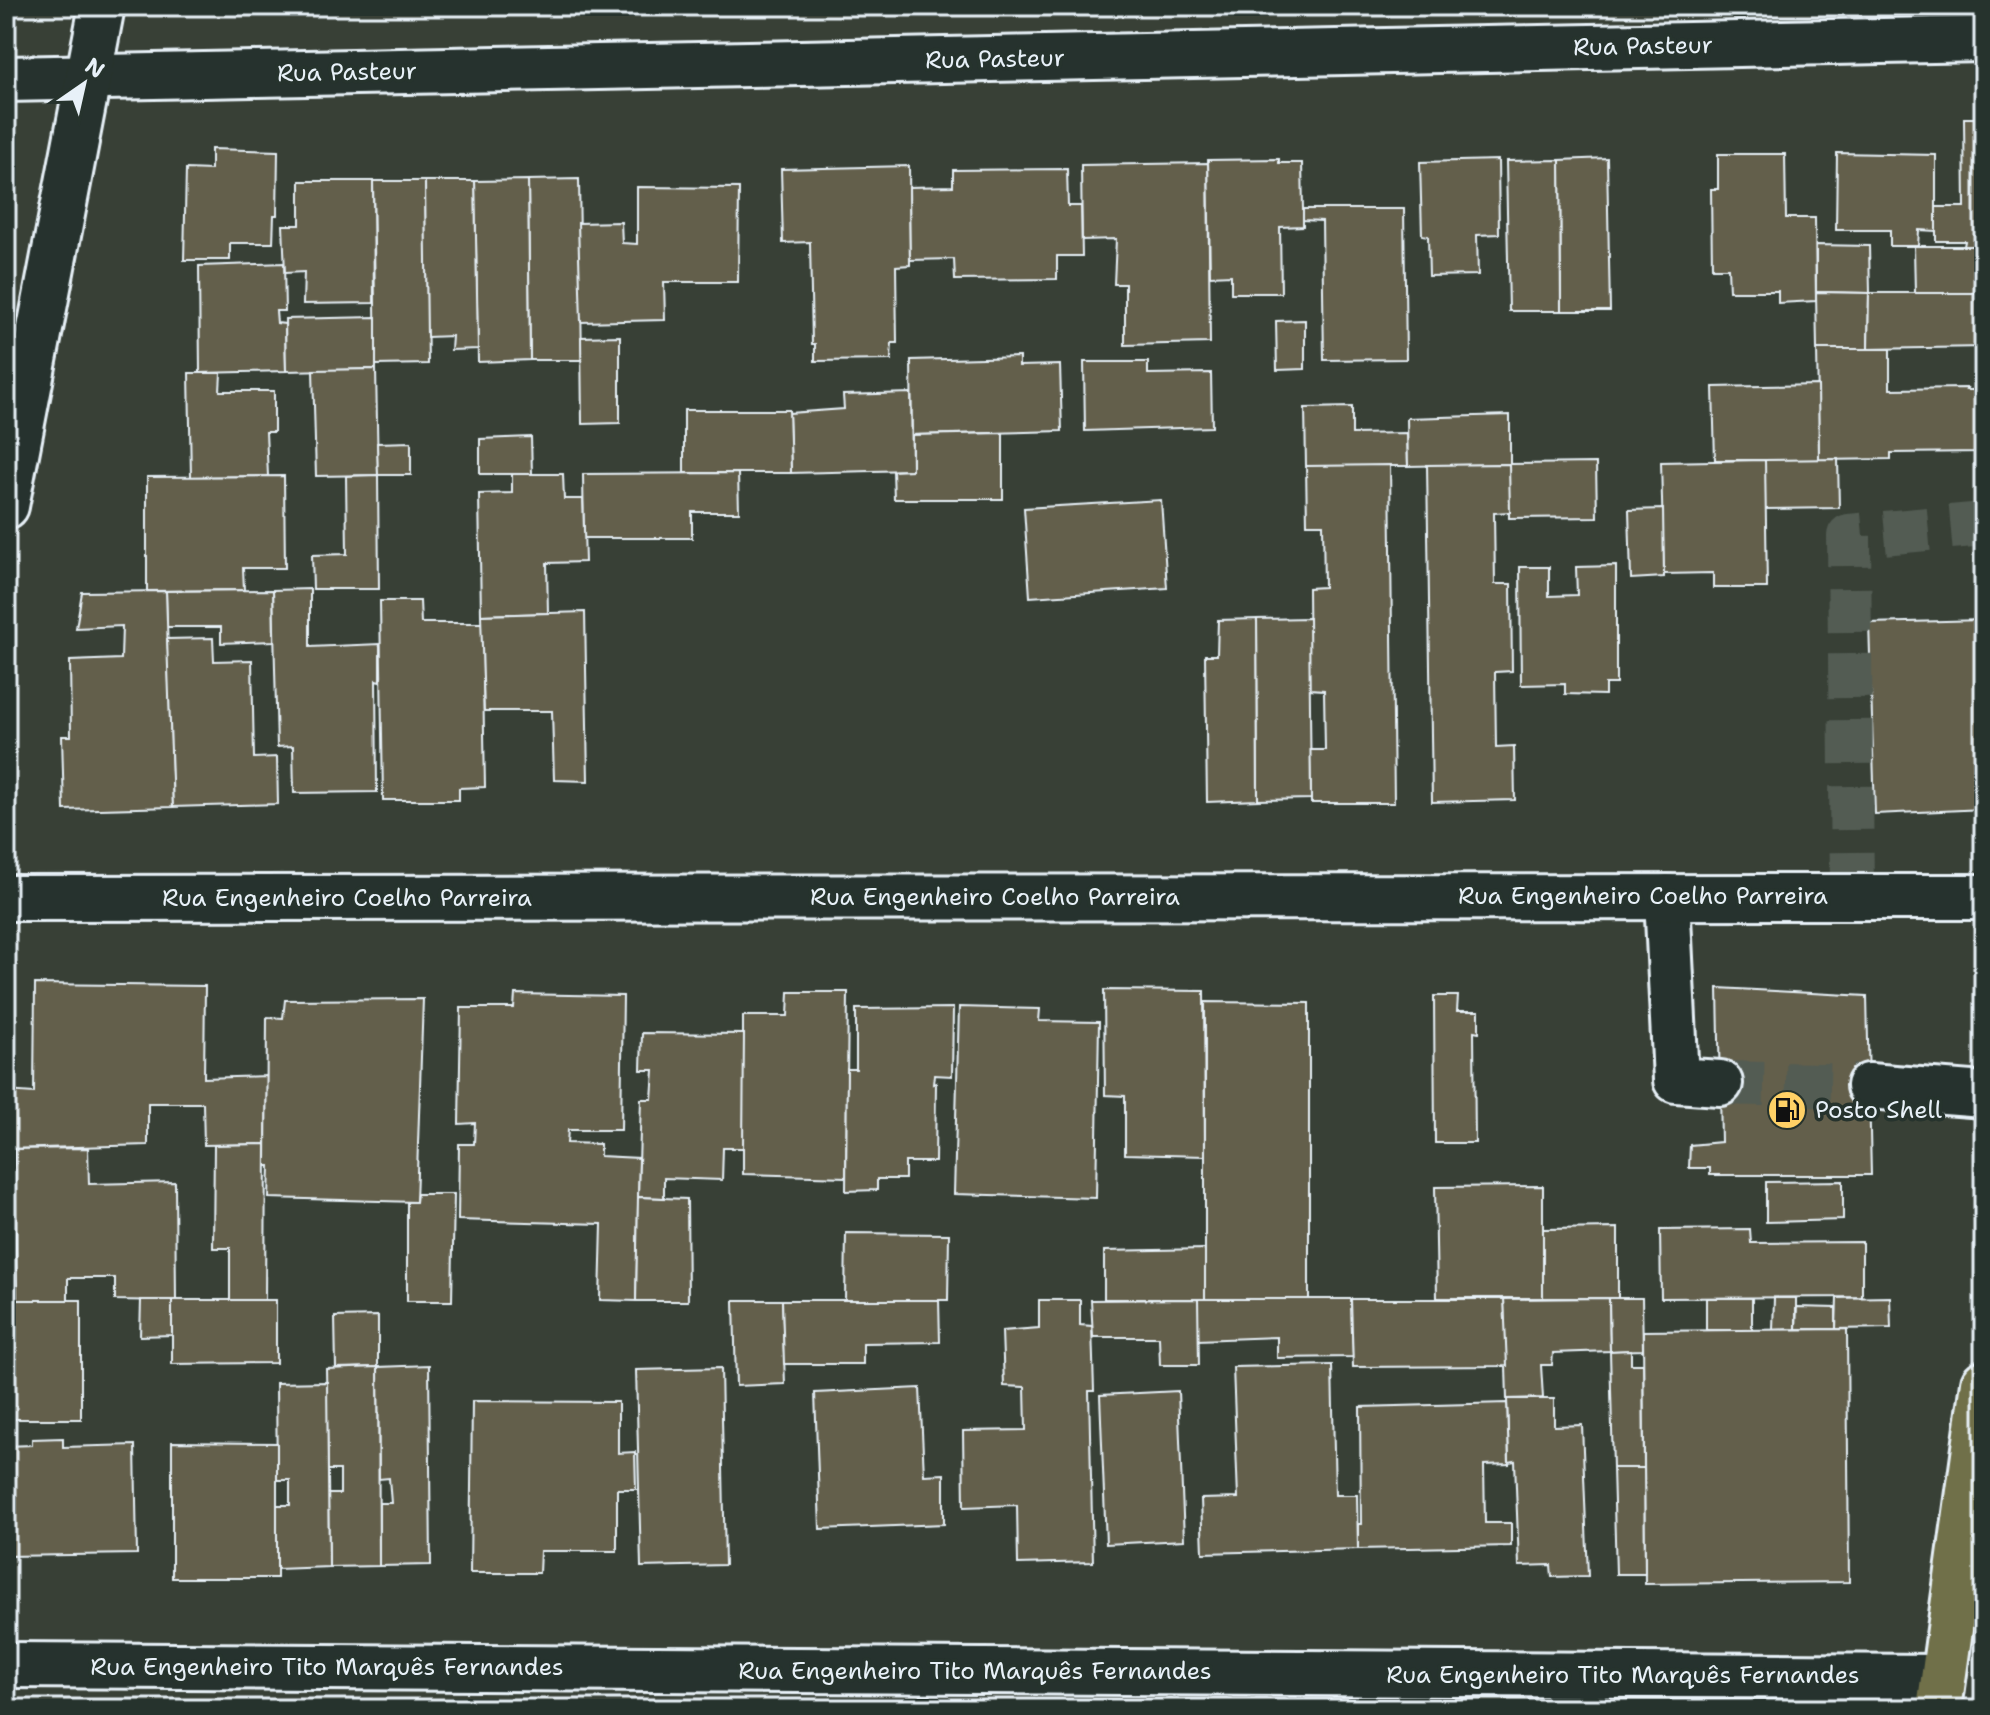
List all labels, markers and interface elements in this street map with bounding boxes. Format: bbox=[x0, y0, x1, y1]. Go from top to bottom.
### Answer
street label: Rua Pasteur bbox=[1573, 29, 1713, 63]
street label: Rua Pasteur bbox=[925, 42, 1065, 76]
north arrow bbox=[44, 44, 124, 124]
text: N bbox=[80, 51, 110, 85]
street label: Rua Pasteur bbox=[277, 55, 417, 89]
street label: Rua Engenheiro Coelho Parreira bbox=[1458, 880, 1828, 912]
street label: Rua Engenheiro Coelho Parreira bbox=[810, 881, 1180, 913]
street label: Rua Engenheiro Coelho Parreira bbox=[162, 882, 532, 914]
fuel station icon: Posto Shell bbox=[1766, 1089, 1808, 1131]
place label: Posto Shell bbox=[1815, 1094, 1943, 1126]
street label: Rua Engenheiro Tito Marquês Fernandes bbox=[90, 1651, 564, 1683]
street label: Rua Engenheiro Tito Marquês Fernandes bbox=[738, 1655, 1212, 1687]
street label: Rua Engenheiro Tito Marquês Fernandes bbox=[1386, 1659, 1860, 1691]

